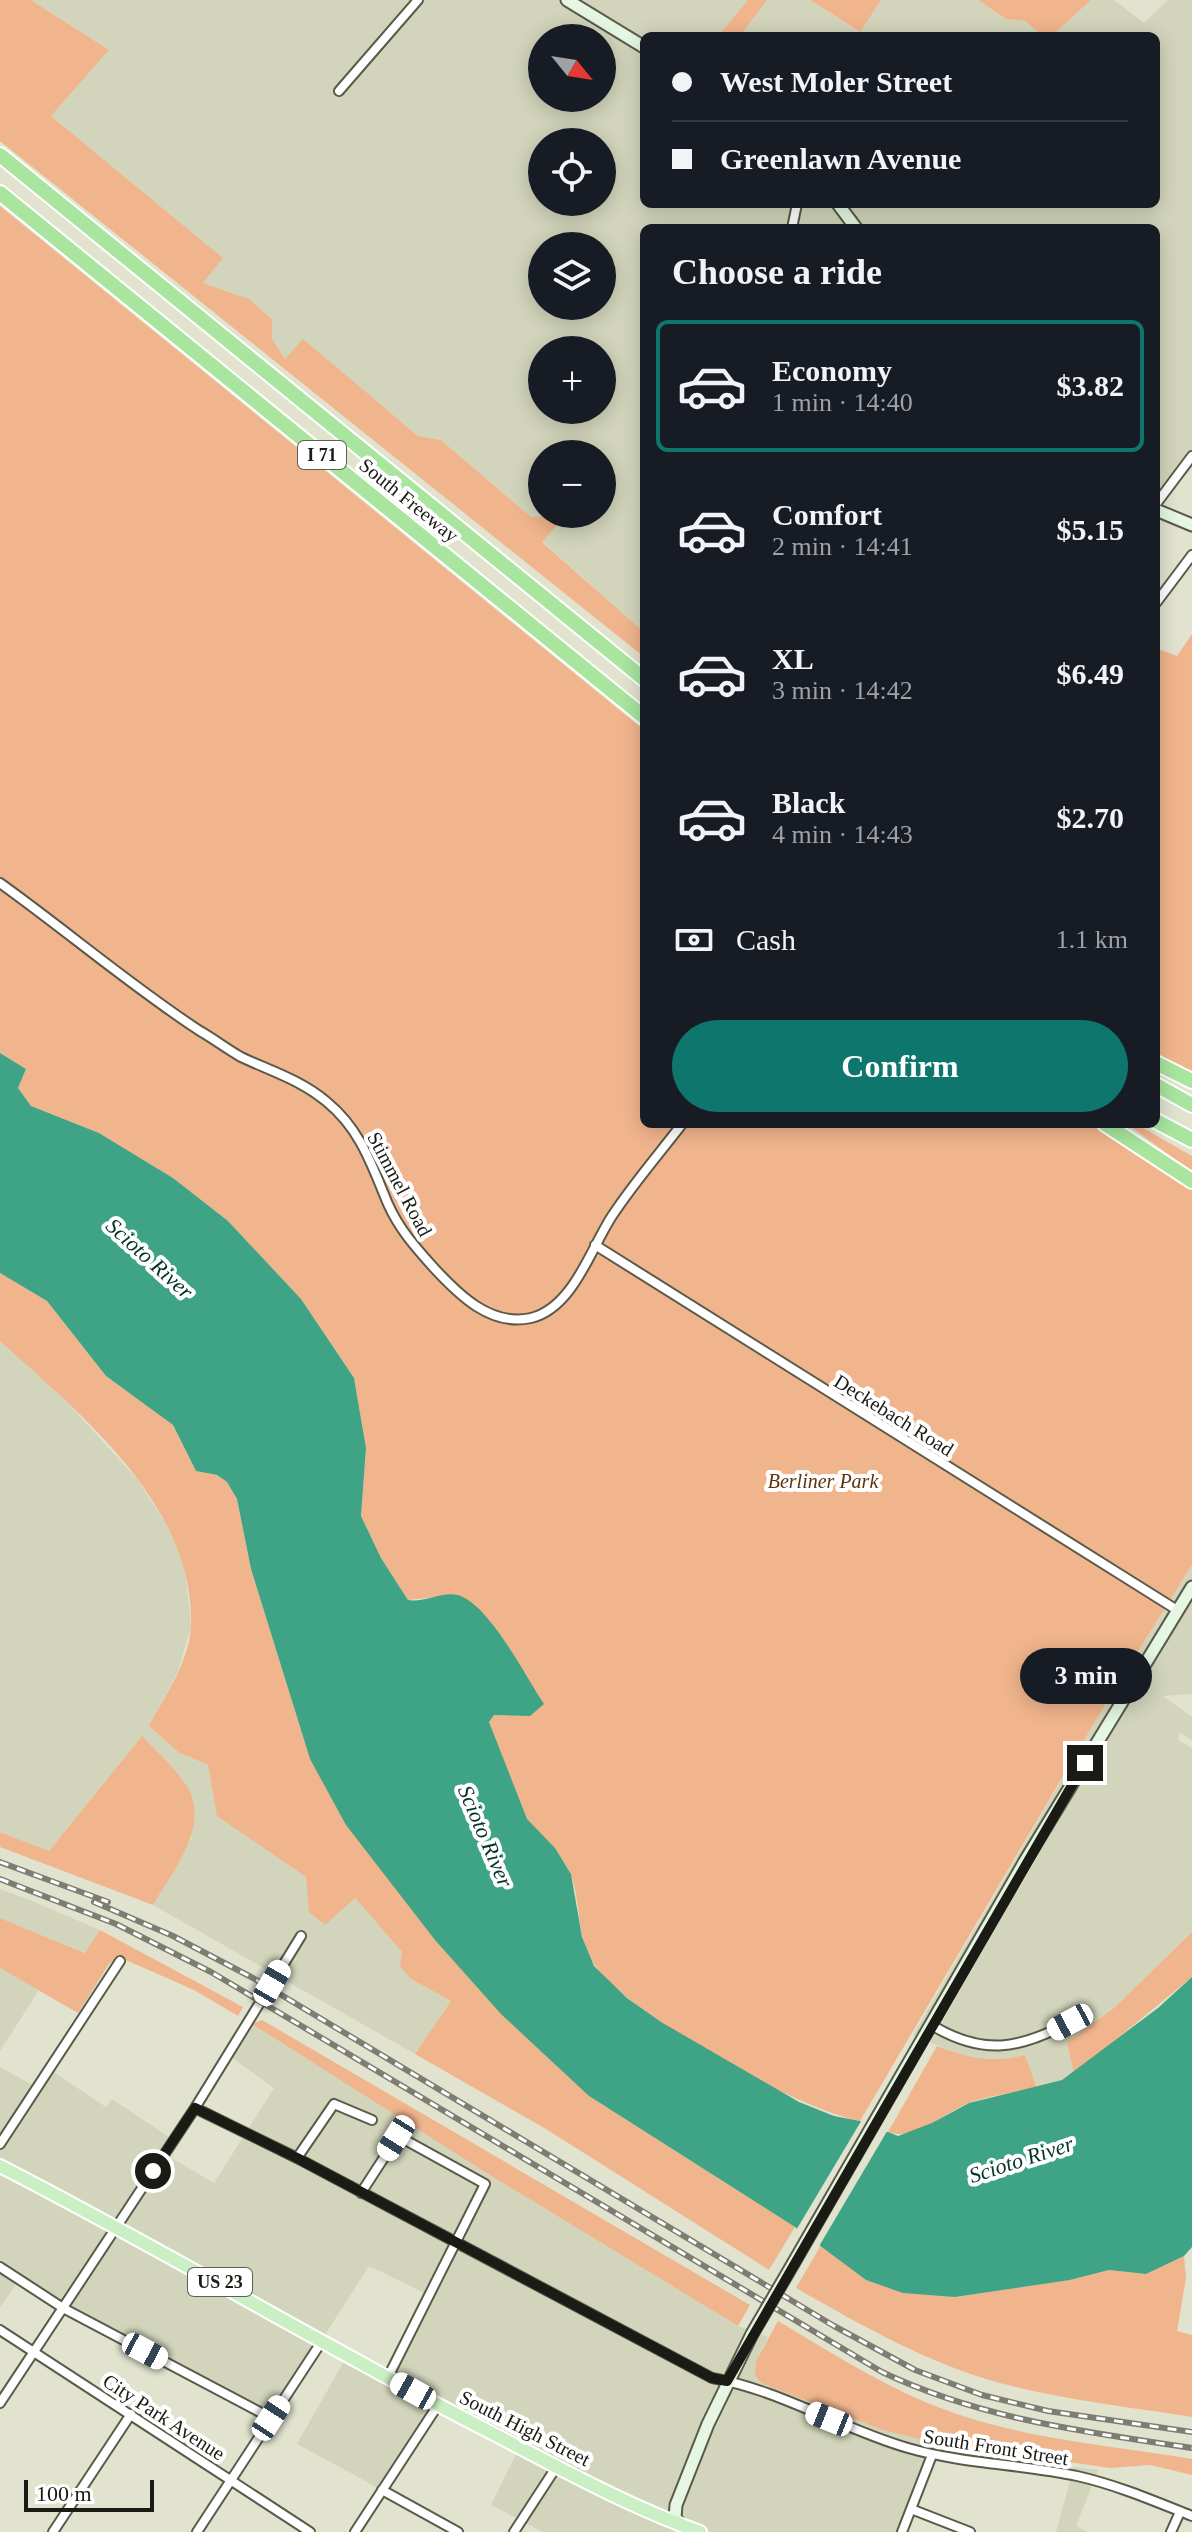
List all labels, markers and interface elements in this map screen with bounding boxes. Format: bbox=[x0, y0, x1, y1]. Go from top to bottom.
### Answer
north arrow bbox=[528, 24, 616, 112]
map controls bbox=[528, 24, 616, 528]
text: West Moler Street bbox=[720, 65, 952, 98]
button: locate bbox=[528, 128, 616, 216]
text: Greenlawn Avenue bbox=[720, 142, 961, 175]
button: layers bbox=[528, 232, 616, 320]
text: Choose a ride bbox=[672, 252, 882, 292]
button: + bbox=[528, 336, 616, 424]
icon: car bbox=[676, 350, 748, 422]
text: Economy bbox=[772, 354, 892, 387]
text: $3.82 bbox=[1057, 369, 1124, 402]
text: 1 min · 14:40 bbox=[772, 388, 913, 417]
button: − bbox=[528, 440, 616, 528]
road number: I 71 bbox=[298, 441, 346, 469]
street label: South Freeway bbox=[355, 454, 463, 547]
icon: car bbox=[676, 494, 748, 566]
text: Comfort bbox=[772, 498, 882, 531]
text: $5.15 bbox=[1057, 513, 1124, 546]
text: 2 min · 14:41 bbox=[772, 532, 913, 561]
icon: car bbox=[676, 638, 748, 710]
text: XL bbox=[772, 642, 814, 675]
text: $6.49 bbox=[1057, 657, 1124, 690]
text: 3 min · 14:42 bbox=[772, 676, 913, 705]
icon: car bbox=[676, 782, 748, 854]
text: Black bbox=[772, 786, 845, 819]
text: $2.70 bbox=[1057, 801, 1124, 834]
text: 4 min · 14:43 bbox=[772, 820, 913, 849]
icon: cash bbox=[672, 918, 716, 962]
text: Cash bbox=[736, 923, 796, 956]
text: 1.1 km bbox=[1056, 925, 1128, 954]
button: Confirm bbox=[672, 1020, 1128, 1112]
street label: Stimmel Road bbox=[363, 1128, 437, 1240]
water label: Scioto River bbox=[101, 1213, 199, 1304]
street label: Deckebach Road bbox=[830, 1370, 958, 1460]
park label: Berliner Park bbox=[768, 1470, 879, 1492]
callout: 3 min bbox=[1019, 1647, 1151, 1703]
text: 3 min bbox=[1055, 1661, 1117, 1690]
route end bbox=[1067, 1745, 1103, 1781]
water label: Scioto River bbox=[453, 1782, 518, 1891]
car bbox=[250, 1956, 294, 2010]
car bbox=[1043, 2000, 1097, 2044]
car bbox=[373, 2111, 419, 2165]
water label: Scioto River bbox=[966, 2131, 1077, 2188]
route start bbox=[135, 2153, 171, 2189]
road number: US 23 bbox=[188, 2268, 252, 2296]
car bbox=[118, 2329, 172, 2373]
street label: City Park Avenue bbox=[98, 2369, 229, 2465]
car bbox=[386, 2369, 440, 2413]
street label: South High Street bbox=[456, 2386, 594, 2471]
car bbox=[248, 2391, 294, 2445]
car bbox=[802, 2399, 856, 2439]
street label: South Front Street bbox=[922, 2425, 1071, 2469]
scale bar bbox=[24, 2476, 154, 2512]
text: 100 m bbox=[36, 2481, 92, 2506]

